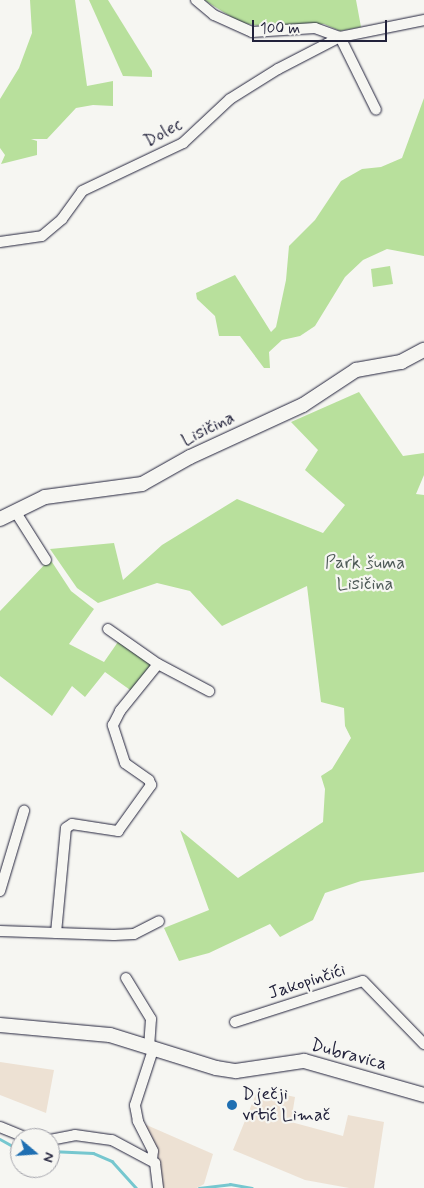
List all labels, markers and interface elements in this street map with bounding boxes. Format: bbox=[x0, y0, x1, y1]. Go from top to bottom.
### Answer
scale bar bbox=[254, 10, 389, 42]
text: 100 m bbox=[260, 19, 300, 39]
street label: Dolec bbox=[140, 114, 186, 152]
street label: Lisičina bbox=[178, 407, 238, 451]
park label: Park šuma Lisičina bbox=[325, 553, 405, 596]
street label: Jakopinčići bbox=[266, 959, 348, 1005]
street label: Dubravica bbox=[308, 1034, 390, 1076]
place label: Dječji vrtić Limač bbox=[242, 1084, 330, 1126]
marker: Dječji vrtić Limač bbox=[226, 1099, 238, 1111]
north arrow bbox=[10, 1128, 60, 1178]
text: N bbox=[38, 1150, 58, 1165]

